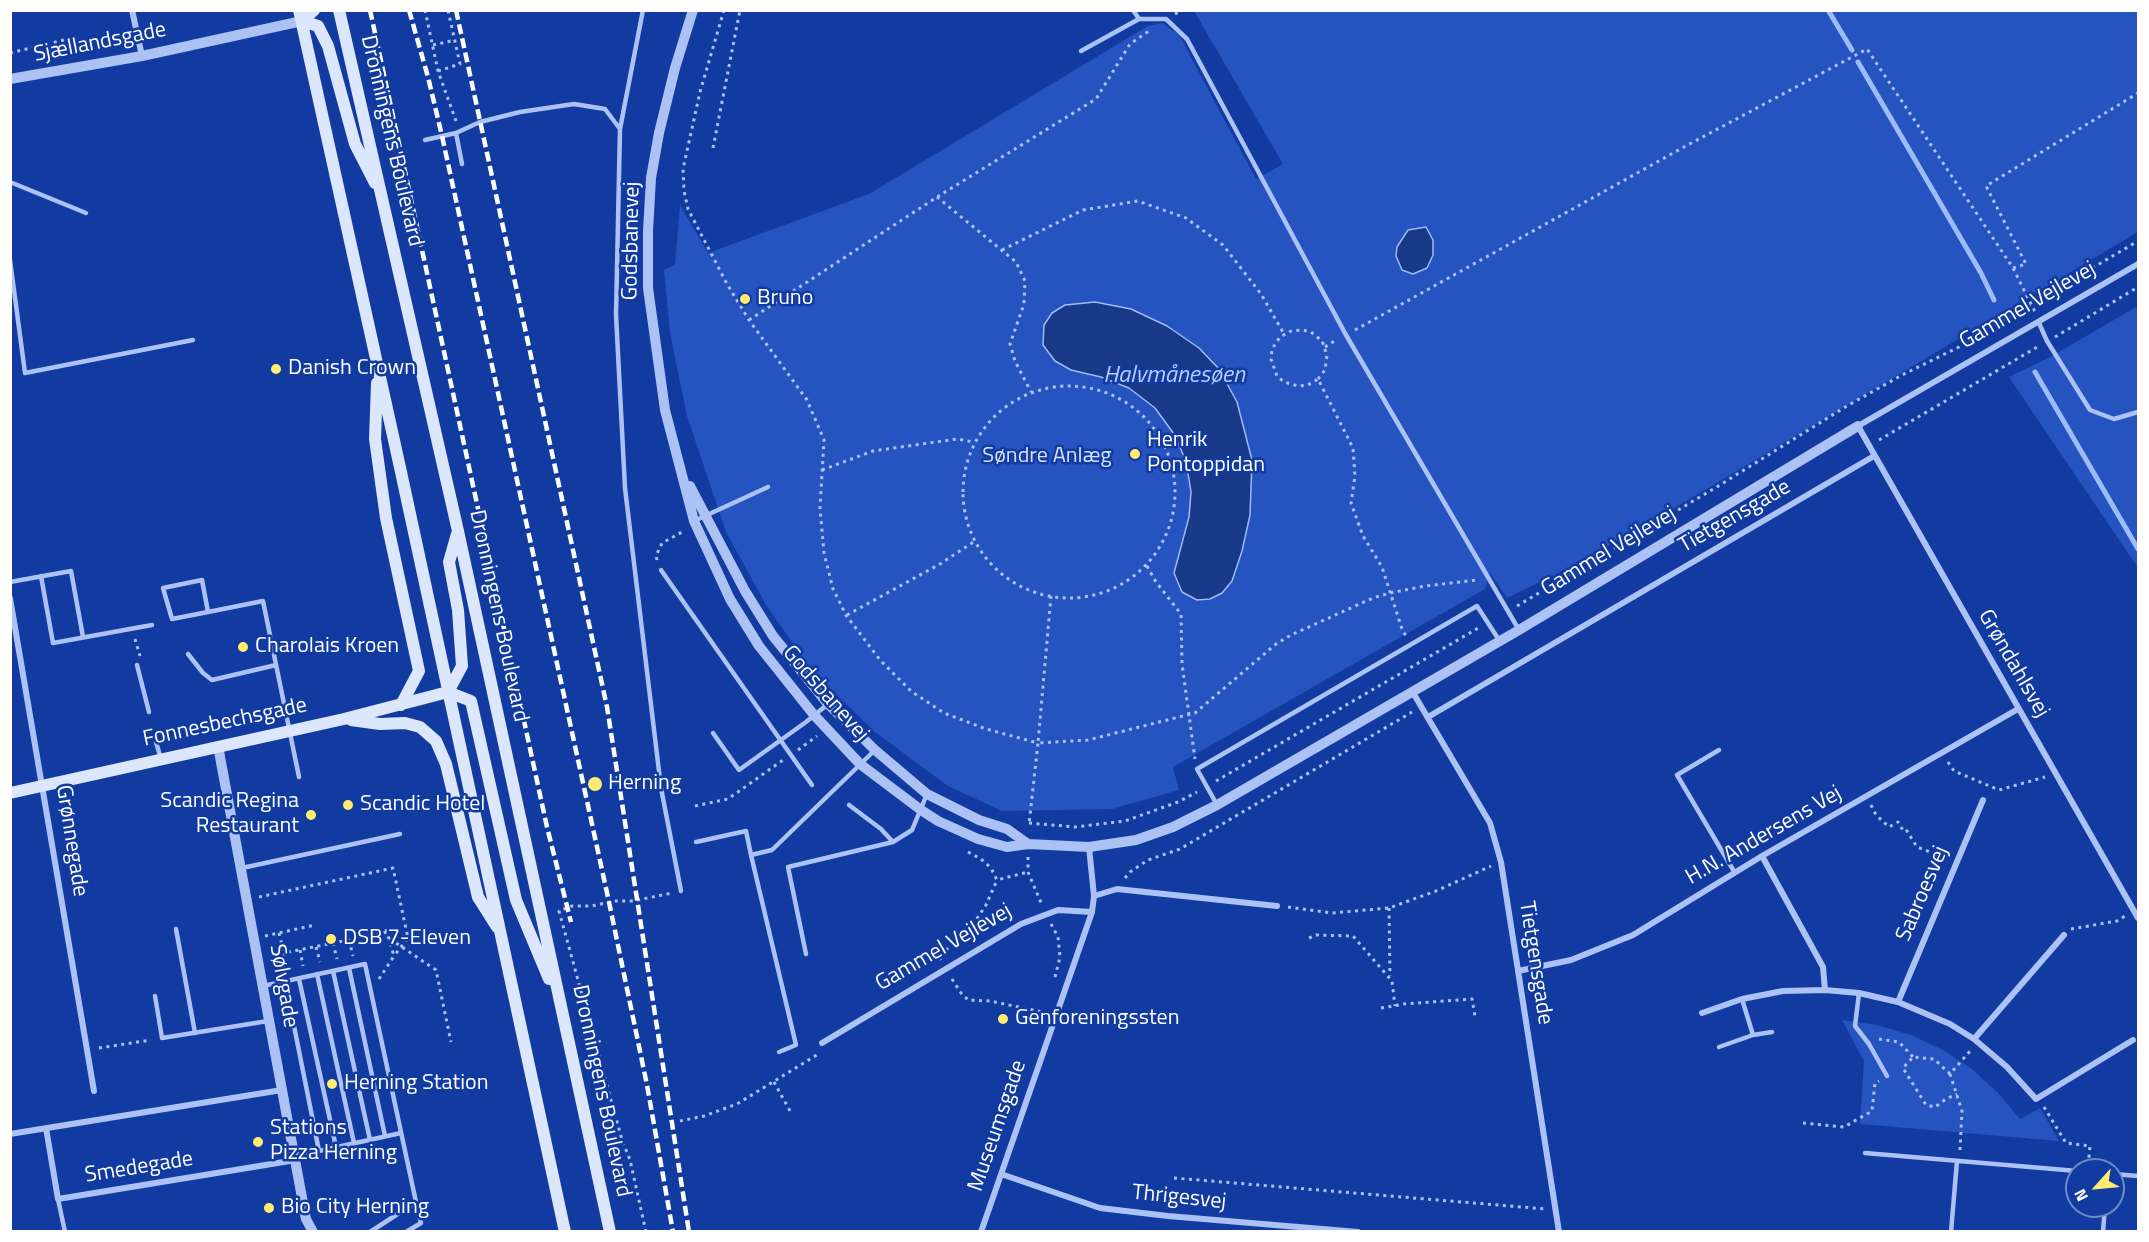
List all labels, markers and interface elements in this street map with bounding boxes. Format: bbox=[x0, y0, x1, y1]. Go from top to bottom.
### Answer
street label: Sjællandsgade bbox=[32, 17, 168, 69]
street label: Dronningens Boulevard bbox=[354, 33, 428, 249]
street label: Godsbanevej bbox=[618, 181, 646, 301]
street label: Gammel Vejlevej bbox=[1955, 256, 2101, 356]
place label: Bruno bbox=[757, 286, 813, 312]
marker: Bruno bbox=[738, 292, 752, 306]
place label: Danish Crown bbox=[288, 356, 416, 382]
marker: Danish Crown bbox=[269, 362, 283, 376]
water label: Halvmånesøen bbox=[1103, 362, 1245, 390]
place label: Henrik Pontoppidan bbox=[1147, 428, 1265, 480]
park label: Søndre Anlæg bbox=[982, 444, 1112, 470]
marker: Henrik Pontoppidan bbox=[1128, 447, 1142, 461]
street label: Tietgensgade bbox=[1674, 474, 1796, 560]
street label: Gammel Vejlevej bbox=[1537, 501, 1681, 603]
street label: Dronningens Boulevard bbox=[463, 508, 533, 724]
street label: Grøndahlsvej bbox=[1971, 605, 2055, 723]
place label: Charolais Kroen bbox=[255, 634, 399, 660]
marker: Charolais Kroen bbox=[236, 640, 250, 654]
street label: Godsbanevej bbox=[776, 641, 874, 747]
street label: Fonnesbechsgade bbox=[141, 693, 309, 753]
place label: Herning bbox=[608, 771, 681, 797]
marker: Herning bbox=[586, 775, 604, 793]
street label: H.N. Andersens Vej bbox=[1681, 781, 1847, 891]
street label: Grønnegade bbox=[49, 783, 93, 899]
place label: Scandic Regina Restaurant bbox=[160, 789, 299, 840]
place label: Scandic Hotel bbox=[360, 792, 485, 818]
marker: Scandic Hotel bbox=[341, 798, 355, 812]
marker: Scandic Regina Restaurant bbox=[304, 808, 318, 822]
street label: Sabroesvej bbox=[1891, 842, 1955, 946]
street label: Gammel Vejlevej bbox=[871, 898, 1017, 998]
street label: Tietgensgade bbox=[1512, 899, 1558, 1027]
place label: DSB 7-Eleven bbox=[343, 926, 471, 952]
marker: DSB 7-Eleven bbox=[324, 932, 338, 946]
street label: Sølvgade bbox=[263, 942, 303, 1030]
street label: Dronningens Boulevard bbox=[566, 983, 636, 1199]
place label: Genforeningssten bbox=[1015, 1006, 1180, 1032]
marker: Genforeningssten bbox=[996, 1012, 1010, 1026]
street label: Museumsgade bbox=[963, 1057, 1033, 1195]
place label: Herning Station bbox=[344, 1071, 488, 1097]
marker: Herning Station bbox=[325, 1077, 339, 1091]
place label: Stations Pizza Herning bbox=[270, 1116, 397, 1168]
marker: Stations Pizza Herning bbox=[251, 1135, 265, 1149]
street label: Smedegade bbox=[83, 1146, 195, 1190]
north arrow bbox=[2065, 1158, 2125, 1218]
street label: Thrigesvej bbox=[1131, 1180, 1227, 1216]
text: N bbox=[2068, 1185, 2094, 1206]
place label: Bio City Herning bbox=[281, 1195, 429, 1221]
marker: Bio City Herning bbox=[262, 1201, 276, 1215]

